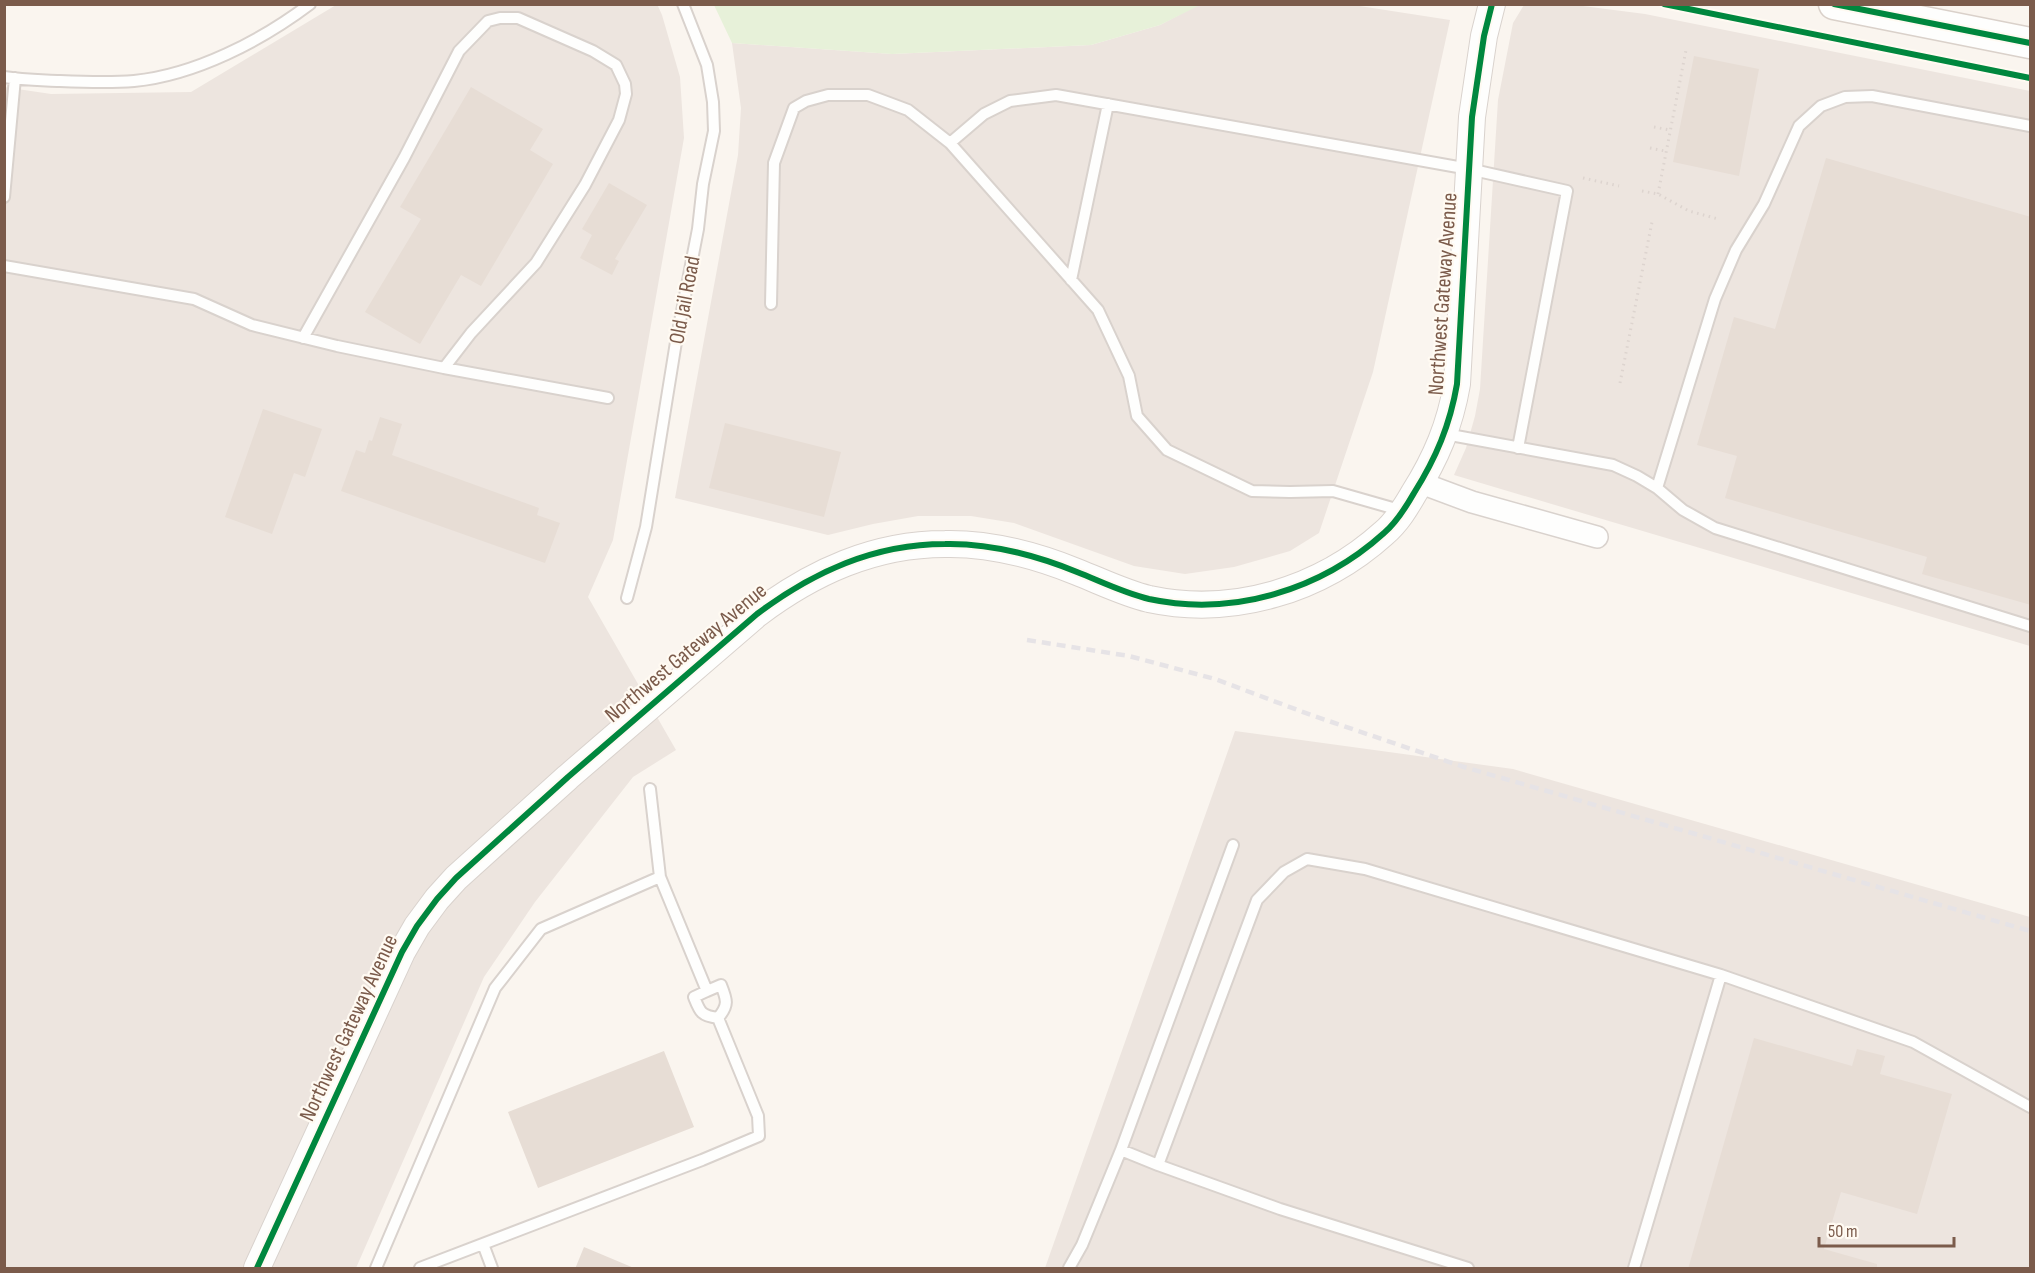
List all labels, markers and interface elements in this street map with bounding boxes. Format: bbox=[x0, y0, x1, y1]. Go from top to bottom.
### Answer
street label: Northwest Gateway Avenue bbox=[1422, 192, 1464, 396]
street label: Old Jail Road bbox=[663, 254, 707, 346]
street label: Northwest Gateway Avenue bbox=[600, 577, 772, 729]
street label: Northwest Gateway Avenue bbox=[294, 930, 404, 1126]
scale bar bbox=[1819, 1210, 1954, 1248]
text: 50 m bbox=[1828, 1221, 1858, 1242]

